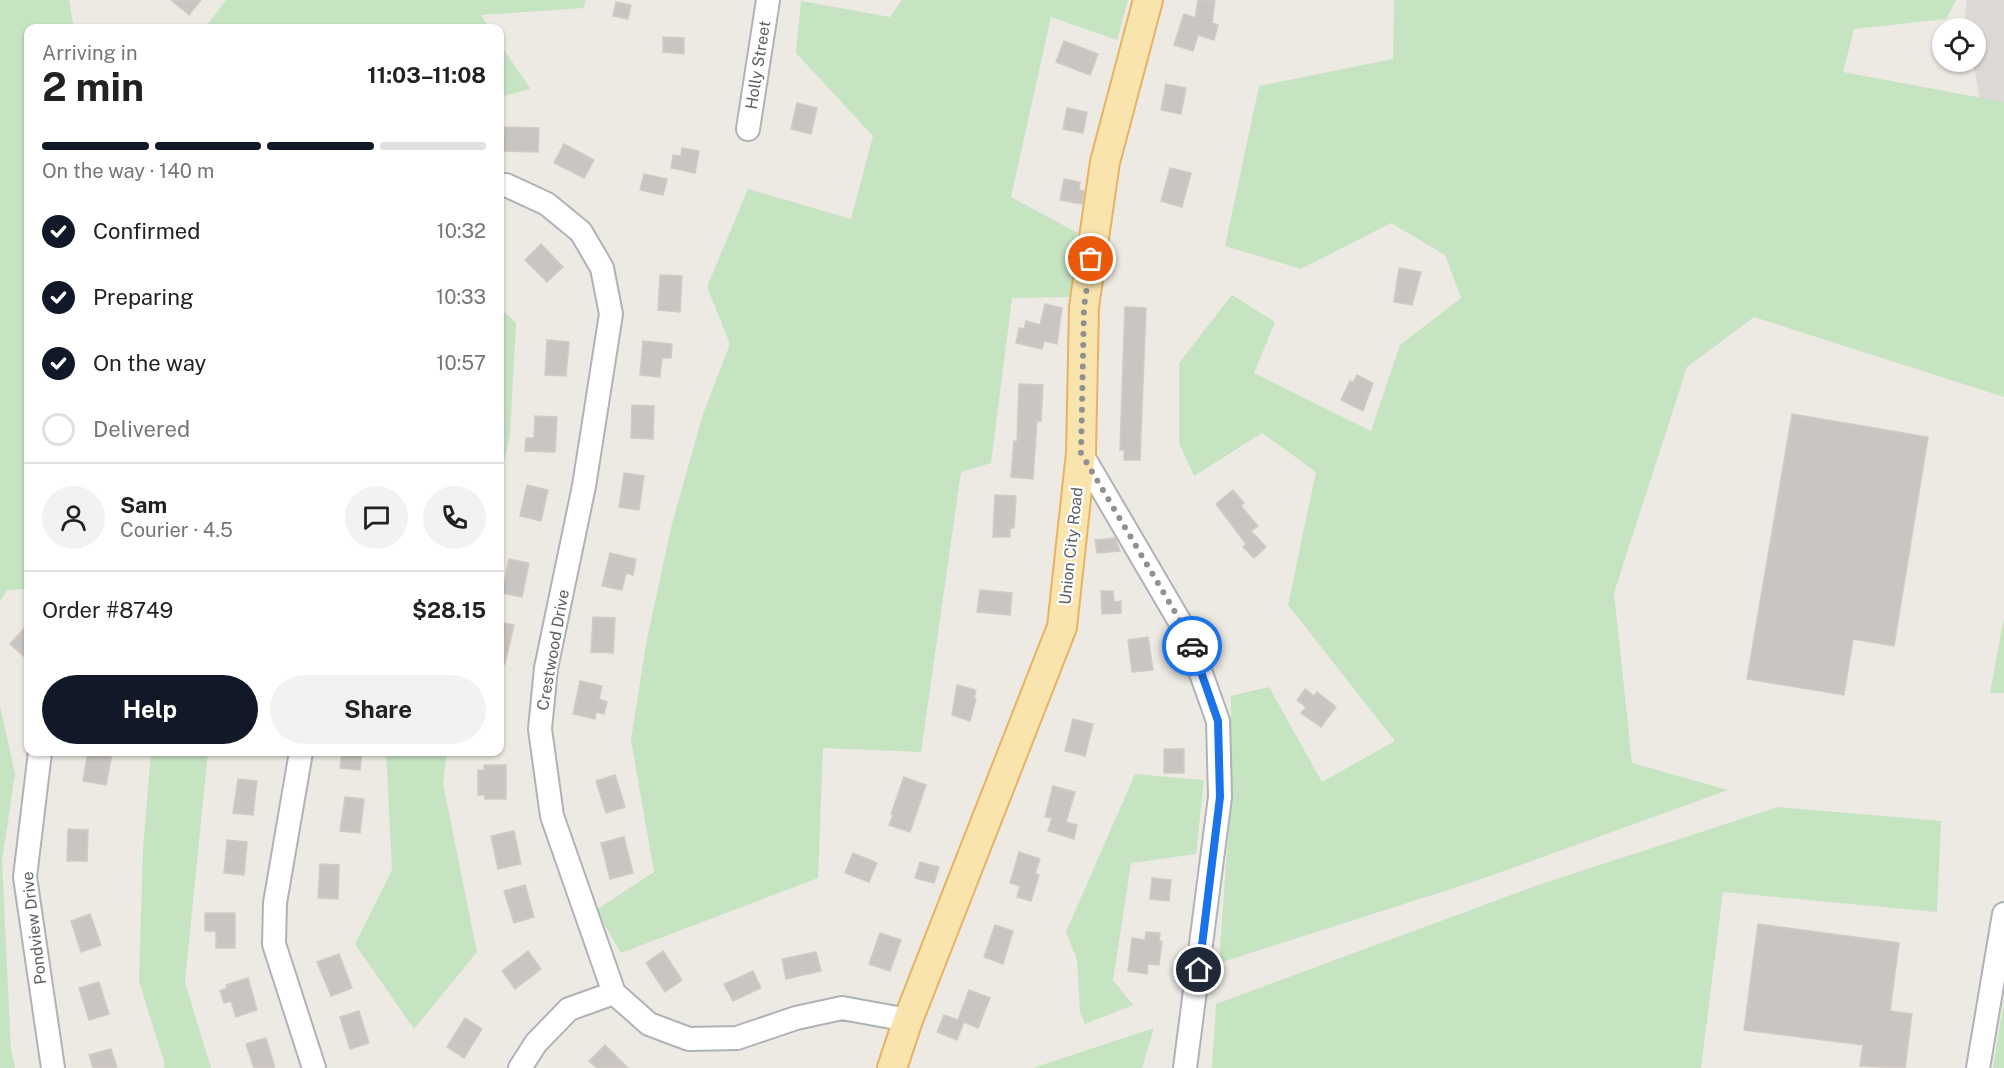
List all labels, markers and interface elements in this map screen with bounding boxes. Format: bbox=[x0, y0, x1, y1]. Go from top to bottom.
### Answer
map controls bbox=[1932, 18, 1986, 72]
button: locate bbox=[1932, 18, 1986, 72]
street label: Holly Street bbox=[742, 19, 774, 111]
text: Arriving in bbox=[42, 41, 137, 65]
text: 11:03–11:08 bbox=[367, 62, 486, 88]
text: 2 min bbox=[42, 64, 144, 110]
text: On the way · 140 m bbox=[42, 159, 214, 183]
icon: check bbox=[42, 215, 75, 248]
text: Confirmed bbox=[93, 218, 200, 244]
text: 10:32 bbox=[437, 219, 486, 243]
pin bbox=[1065, 233, 1116, 284]
icon: bag bbox=[1074, 242, 1107, 275]
icon: check bbox=[42, 281, 75, 314]
text: Preparing bbox=[93, 284, 194, 310]
text: 10:33 bbox=[436, 285, 486, 309]
icon: check bbox=[42, 347, 75, 380]
text: On the way bbox=[93, 350, 206, 376]
text: 10:57 bbox=[436, 351, 486, 375]
text: Delivered bbox=[93, 416, 190, 442]
button: person bbox=[42, 486, 105, 549]
button: chat bbox=[345, 486, 408, 549]
button: phone bbox=[423, 486, 486, 549]
street label: Union City Road bbox=[1055, 486, 1087, 606]
text: Sam bbox=[120, 492, 167, 518]
text: Courier · 4.5 bbox=[120, 518, 233, 542]
street label: Crestwood Drive bbox=[533, 588, 573, 712]
text: Order #8749 bbox=[42, 597, 173, 623]
text: $28.15 bbox=[412, 597, 486, 623]
courier bbox=[1162, 616, 1222, 676]
icon: car bbox=[1176, 630, 1209, 663]
button: Help bbox=[42, 675, 258, 744]
button: Share bbox=[270, 675, 486, 744]
street label: Pondview Drive bbox=[18, 871, 50, 985]
pin bbox=[1173, 944, 1224, 995]
icon: home bbox=[1182, 953, 1215, 986]

